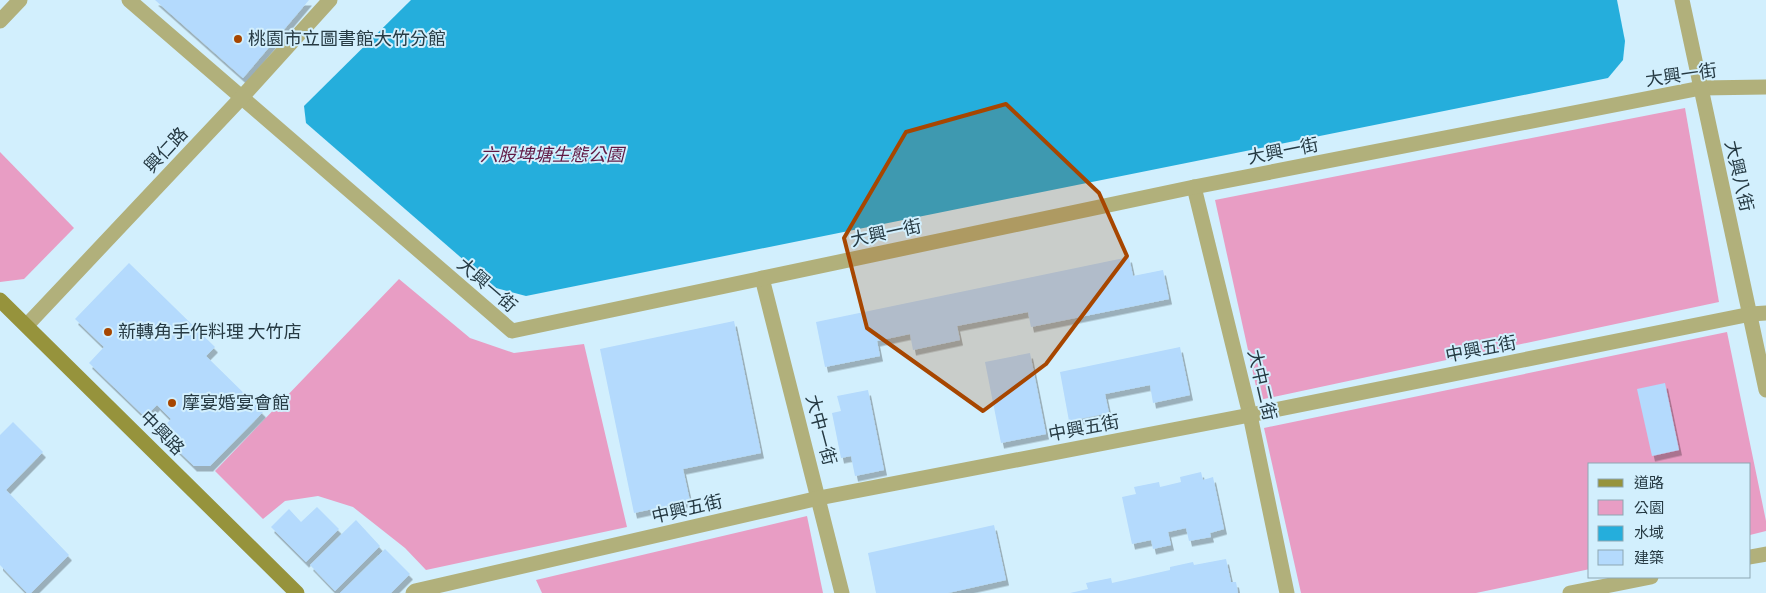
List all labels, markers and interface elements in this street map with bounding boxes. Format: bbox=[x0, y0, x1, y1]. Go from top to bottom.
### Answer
place label: 桃園市立圖書館大竹分館 bbox=[248, 28, 446, 50]
marker: 桃園市立圖書館大竹分館 bbox=[232, 33, 244, 45]
street label: 大興一街 bbox=[1644, 59, 1718, 91]
street label: 興仁路 bbox=[140, 123, 192, 177]
street label: 大興一街 bbox=[1246, 133, 1320, 169]
street label: 大興八街 bbox=[1720, 138, 1758, 214]
park label: 六股埤塘生態公園 bbox=[480, 144, 627, 166]
street label: 大興一街 bbox=[848, 215, 924, 251]
street label: 大興一街 bbox=[453, 253, 521, 317]
place label: 新轉角手作料理 大竹店 bbox=[118, 321, 302, 343]
marker: 新轉角手作料理 大竹店 bbox=[102, 326, 114, 338]
street label: 中興五街 bbox=[1444, 331, 1518, 367]
street label: 大中二街 bbox=[1243, 347, 1281, 423]
place label: 摩宴婚宴會館 bbox=[182, 392, 290, 414]
street label: 大中一街 bbox=[801, 392, 841, 468]
marker: 摩宴婚宴會館 bbox=[166, 397, 178, 409]
street label: 中興路 bbox=[135, 406, 189, 460]
street label: 中興五街 bbox=[1047, 410, 1121, 446]
legend bbox=[1588, 463, 1751, 578]
text: 道路 bbox=[1634, 474, 1664, 492]
street label: 中興五街 bbox=[649, 490, 725, 528]
text: 公園 bbox=[1634, 499, 1664, 517]
text: 水域 bbox=[1634, 524, 1664, 542]
text: 建築 bbox=[1634, 549, 1664, 567]

